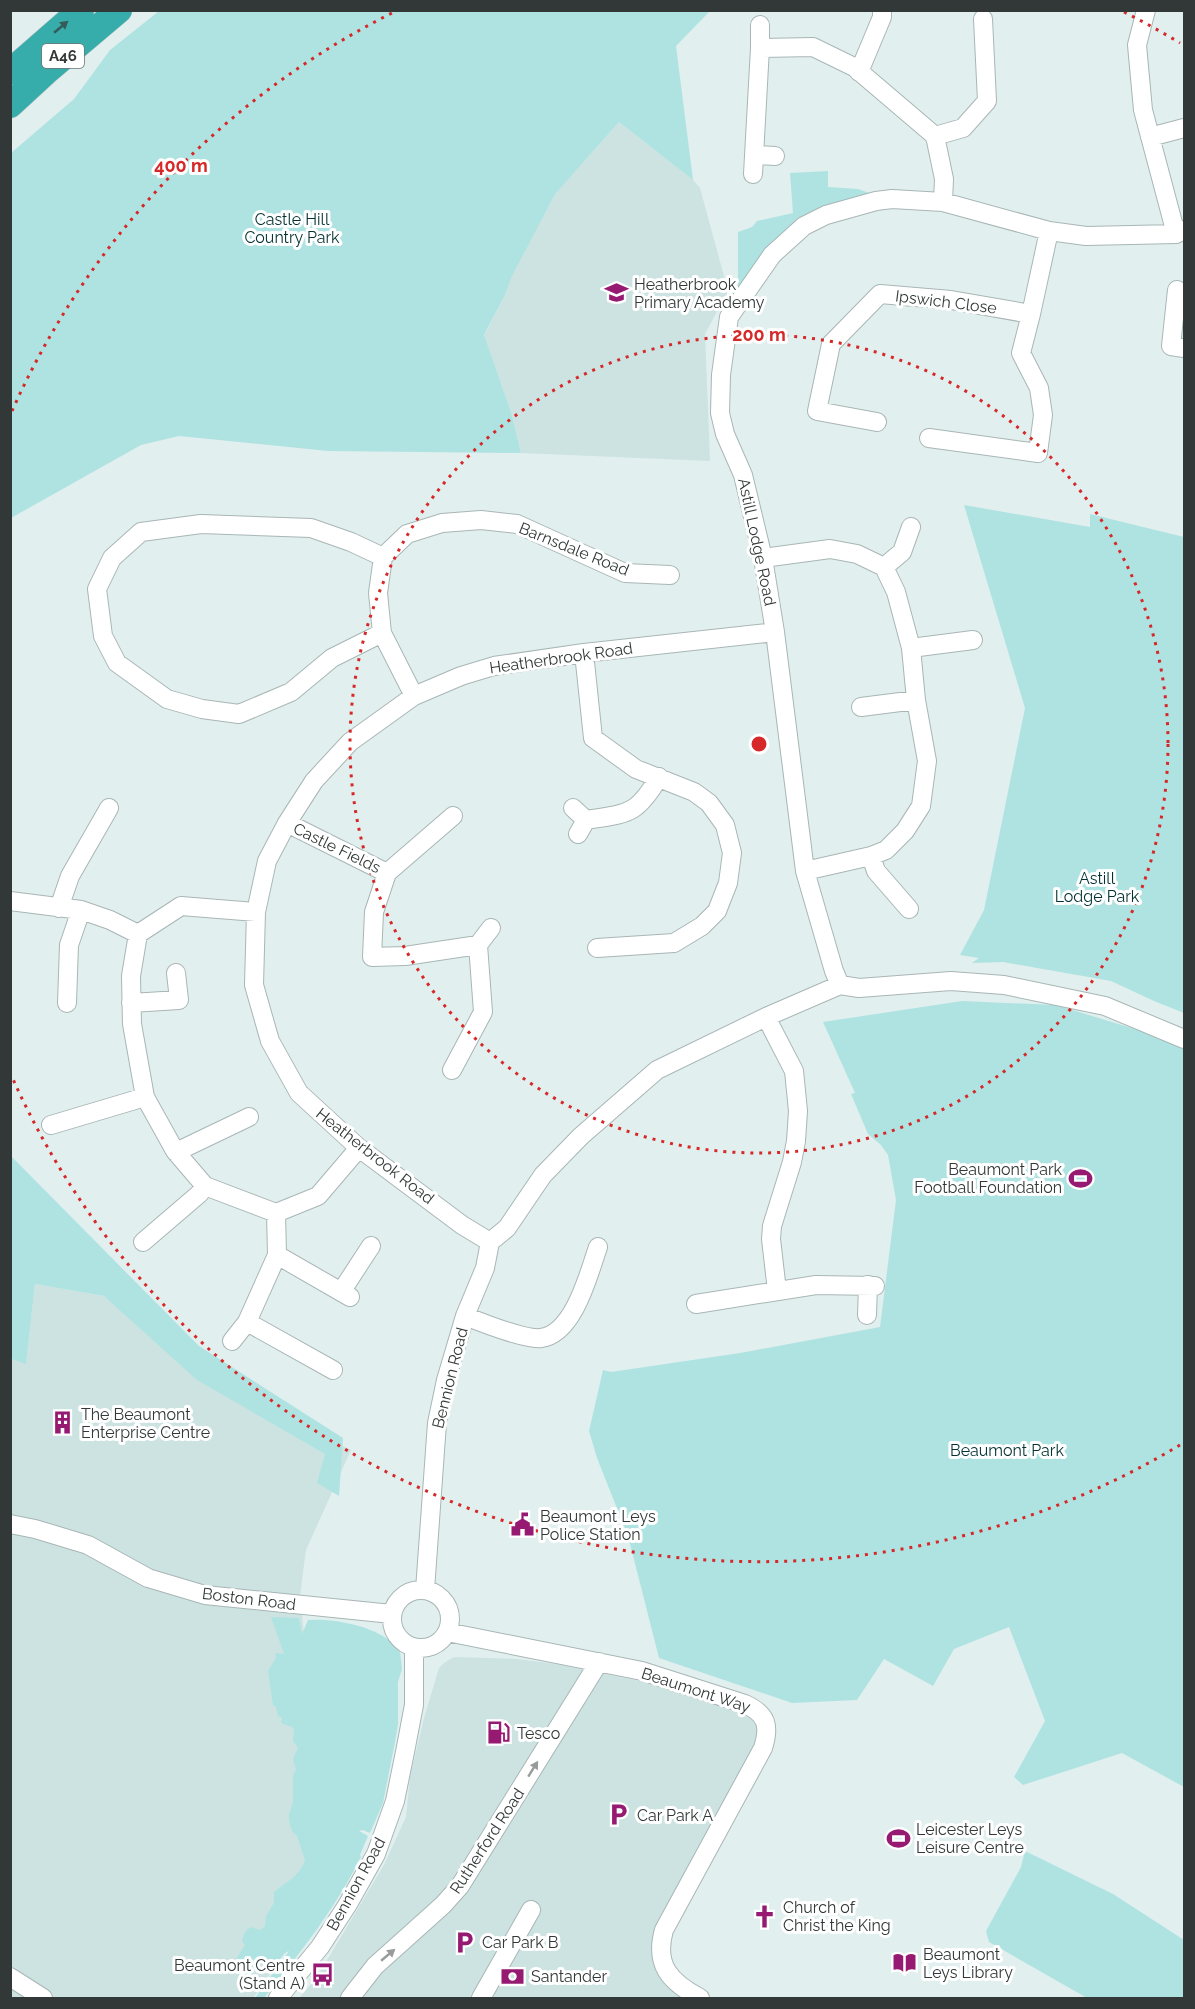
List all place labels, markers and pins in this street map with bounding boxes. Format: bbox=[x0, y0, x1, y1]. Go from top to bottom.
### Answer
place label: Heatherbrook Primary Academy bbox=[634, 275, 765, 312]
school or university icon: Heatherbrook Primary Academy bbox=[603, 280, 629, 306]
centre of rings bbox=[749, 734, 769, 754]
place label: Beaumont Park Football Foundation bbox=[914, 1160, 1063, 1197]
sports icon: Beaumont Park Football Foundation bbox=[1067, 1165, 1093, 1191]
place label: The Beaumont Enterprise Centre bbox=[81, 1405, 210, 1442]
building icon: The Beaumont Enterprise Centre bbox=[50, 1410, 76, 1436]
place label: Beaumont Leys Police Station bbox=[540, 1507, 656, 1544]
public building icon: Beaumont Leys Police Station bbox=[509, 1512, 535, 1538]
fuel station icon: Tesco bbox=[486, 1720, 512, 1746]
place label: Tesco bbox=[517, 1724, 560, 1743]
parking icon: Car Park A bbox=[606, 1802, 632, 1828]
place label: Car Park A bbox=[637, 1806, 713, 1825]
place label: Leicester Leys Leisure Centre bbox=[916, 1820, 1024, 1857]
sports icon: Leicester Leys Leisure Centre bbox=[885, 1825, 911, 1851]
place label: Church of Christ the King bbox=[783, 1898, 891, 1935]
church icon: Church of Christ the King bbox=[752, 1903, 778, 1929]
parking icon: Car Park B bbox=[451, 1929, 477, 1955]
place label: Car Park B bbox=[482, 1933, 558, 1952]
place label: Beaumont Leys Library bbox=[923, 1945, 1013, 1982]
library icon: Beaumont Leys Library bbox=[892, 1950, 918, 1976]
place label: Beaumont Centre (Stand A) bbox=[174, 1956, 305, 1993]
bus stop icon: Beaumont Centre (Stand A) bbox=[310, 1961, 336, 1987]
bank icon: Santander bbox=[500, 1963, 526, 1989]
place label: Santander bbox=[531, 1967, 607, 1986]

